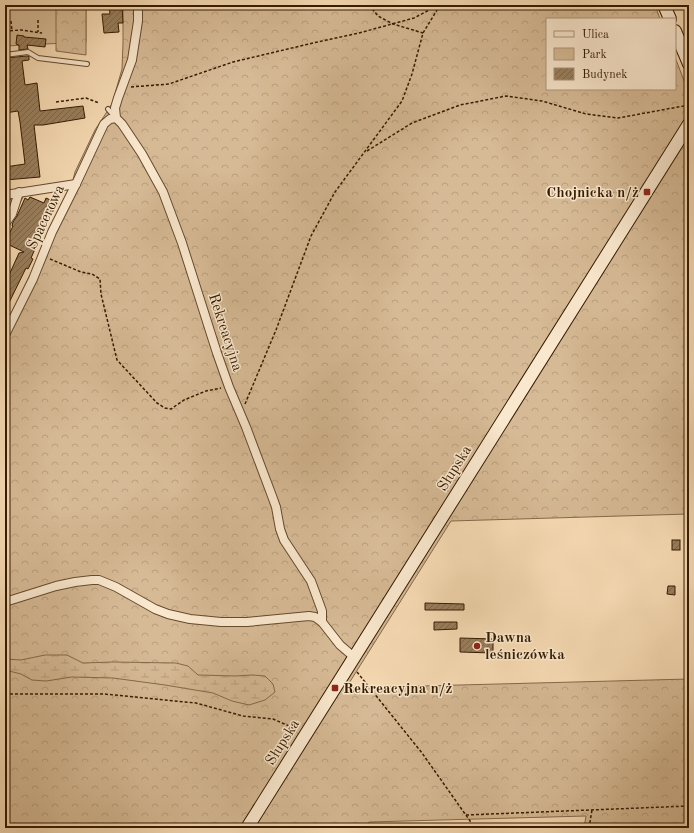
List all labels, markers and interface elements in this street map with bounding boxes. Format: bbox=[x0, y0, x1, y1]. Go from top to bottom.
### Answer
legend bbox=[546, 18, 676, 90]
text: Ulica bbox=[582, 29, 609, 41]
text: Park bbox=[582, 49, 607, 61]
text: Budynek bbox=[582, 69, 628, 81]
street label: Spacerowa bbox=[25, 182, 68, 252]
place label: Chojnicka n/ż bbox=[546, 186, 639, 201]
marker: Chojnicka n/ż bbox=[642, 187, 652, 197]
street label: Rekreacyjna bbox=[205, 292, 244, 374]
street label: Słupska bbox=[435, 443, 475, 494]
place label: Dawna leśniczówka bbox=[485, 631, 565, 663]
marker: Dawna leśniczówka bbox=[472, 641, 482, 651]
place label: Rekreacyjna n/ż bbox=[343, 682, 453, 697]
marker: Rekreacyjna n/ż bbox=[330, 683, 340, 693]
street label: Słupska bbox=[263, 717, 303, 768]

